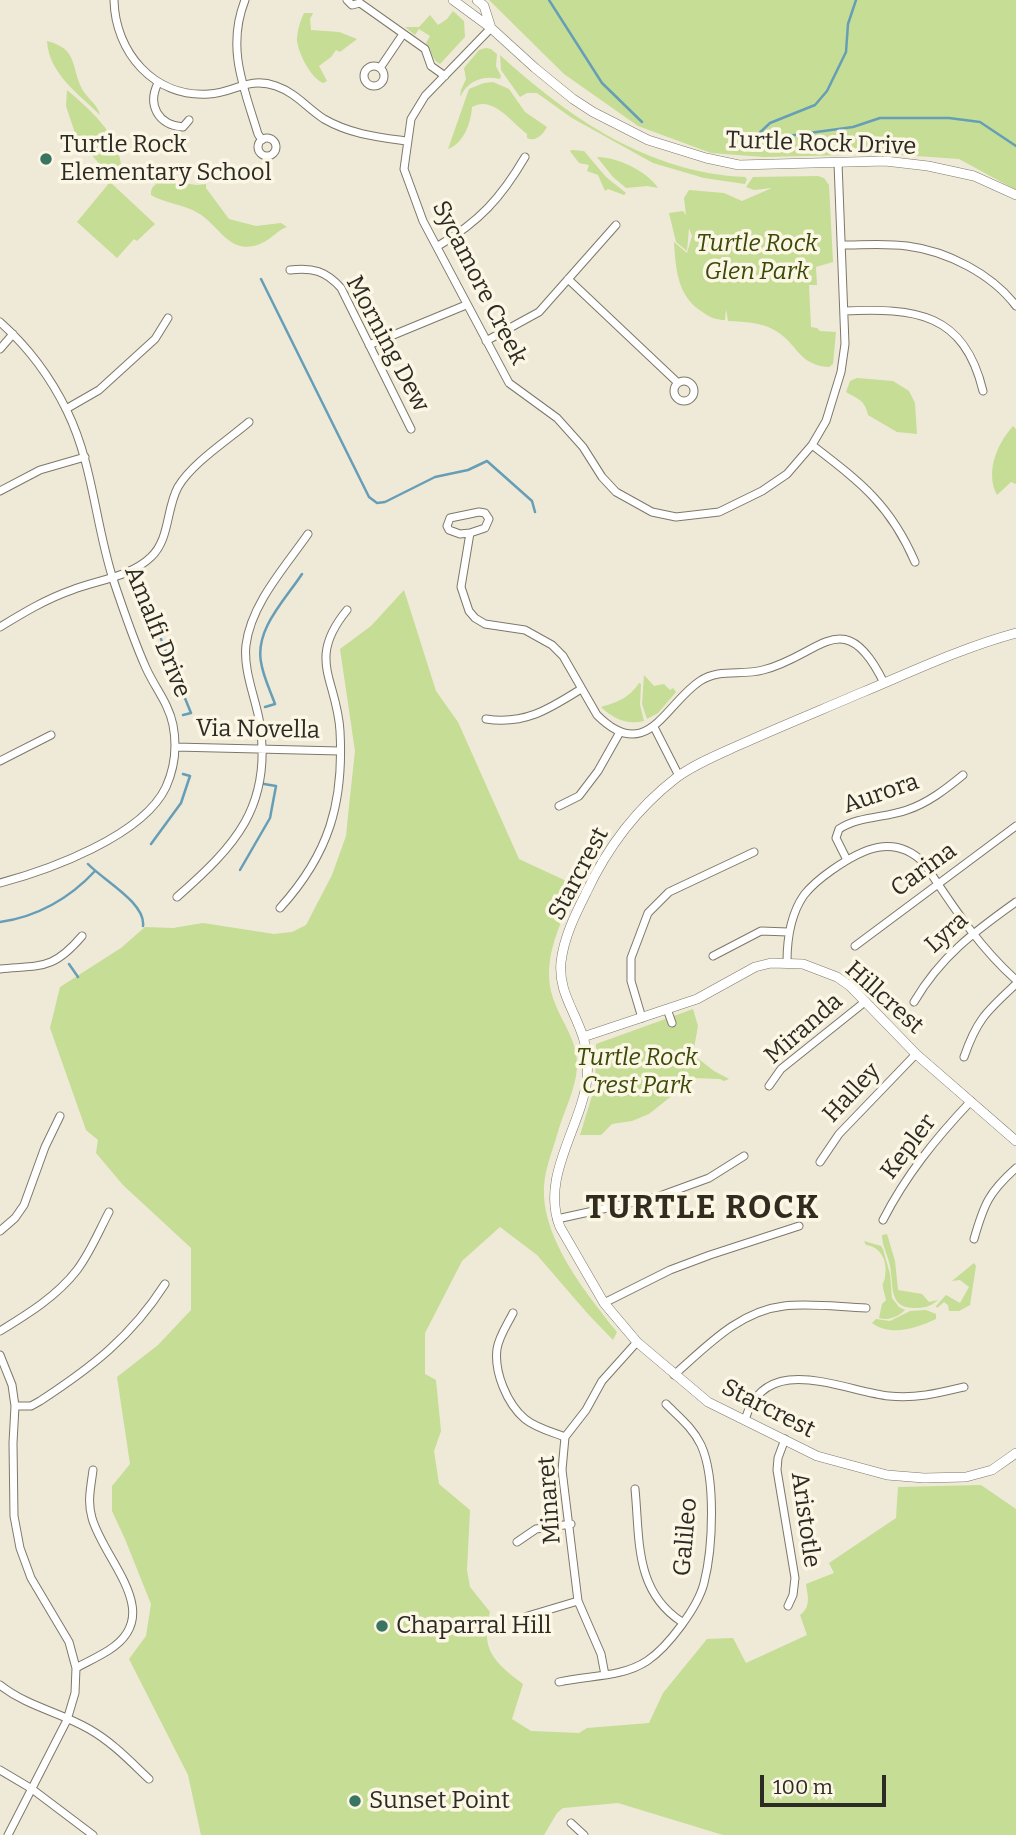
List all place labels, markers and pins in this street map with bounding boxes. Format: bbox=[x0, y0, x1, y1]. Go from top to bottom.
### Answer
place label: Turtle Rock Elementary School bbox=[60, 131, 272, 187]
marker: Turtle Rock Elementary School bbox=[38, 151, 54, 167]
place label: Chaparral Hill bbox=[396, 1612, 551, 1640]
marker: Chaparral Hill bbox=[374, 1618, 390, 1634]
place label: Sunset Point bbox=[369, 1787, 510, 1815]
marker: Sunset Point bbox=[347, 1793, 363, 1809]

